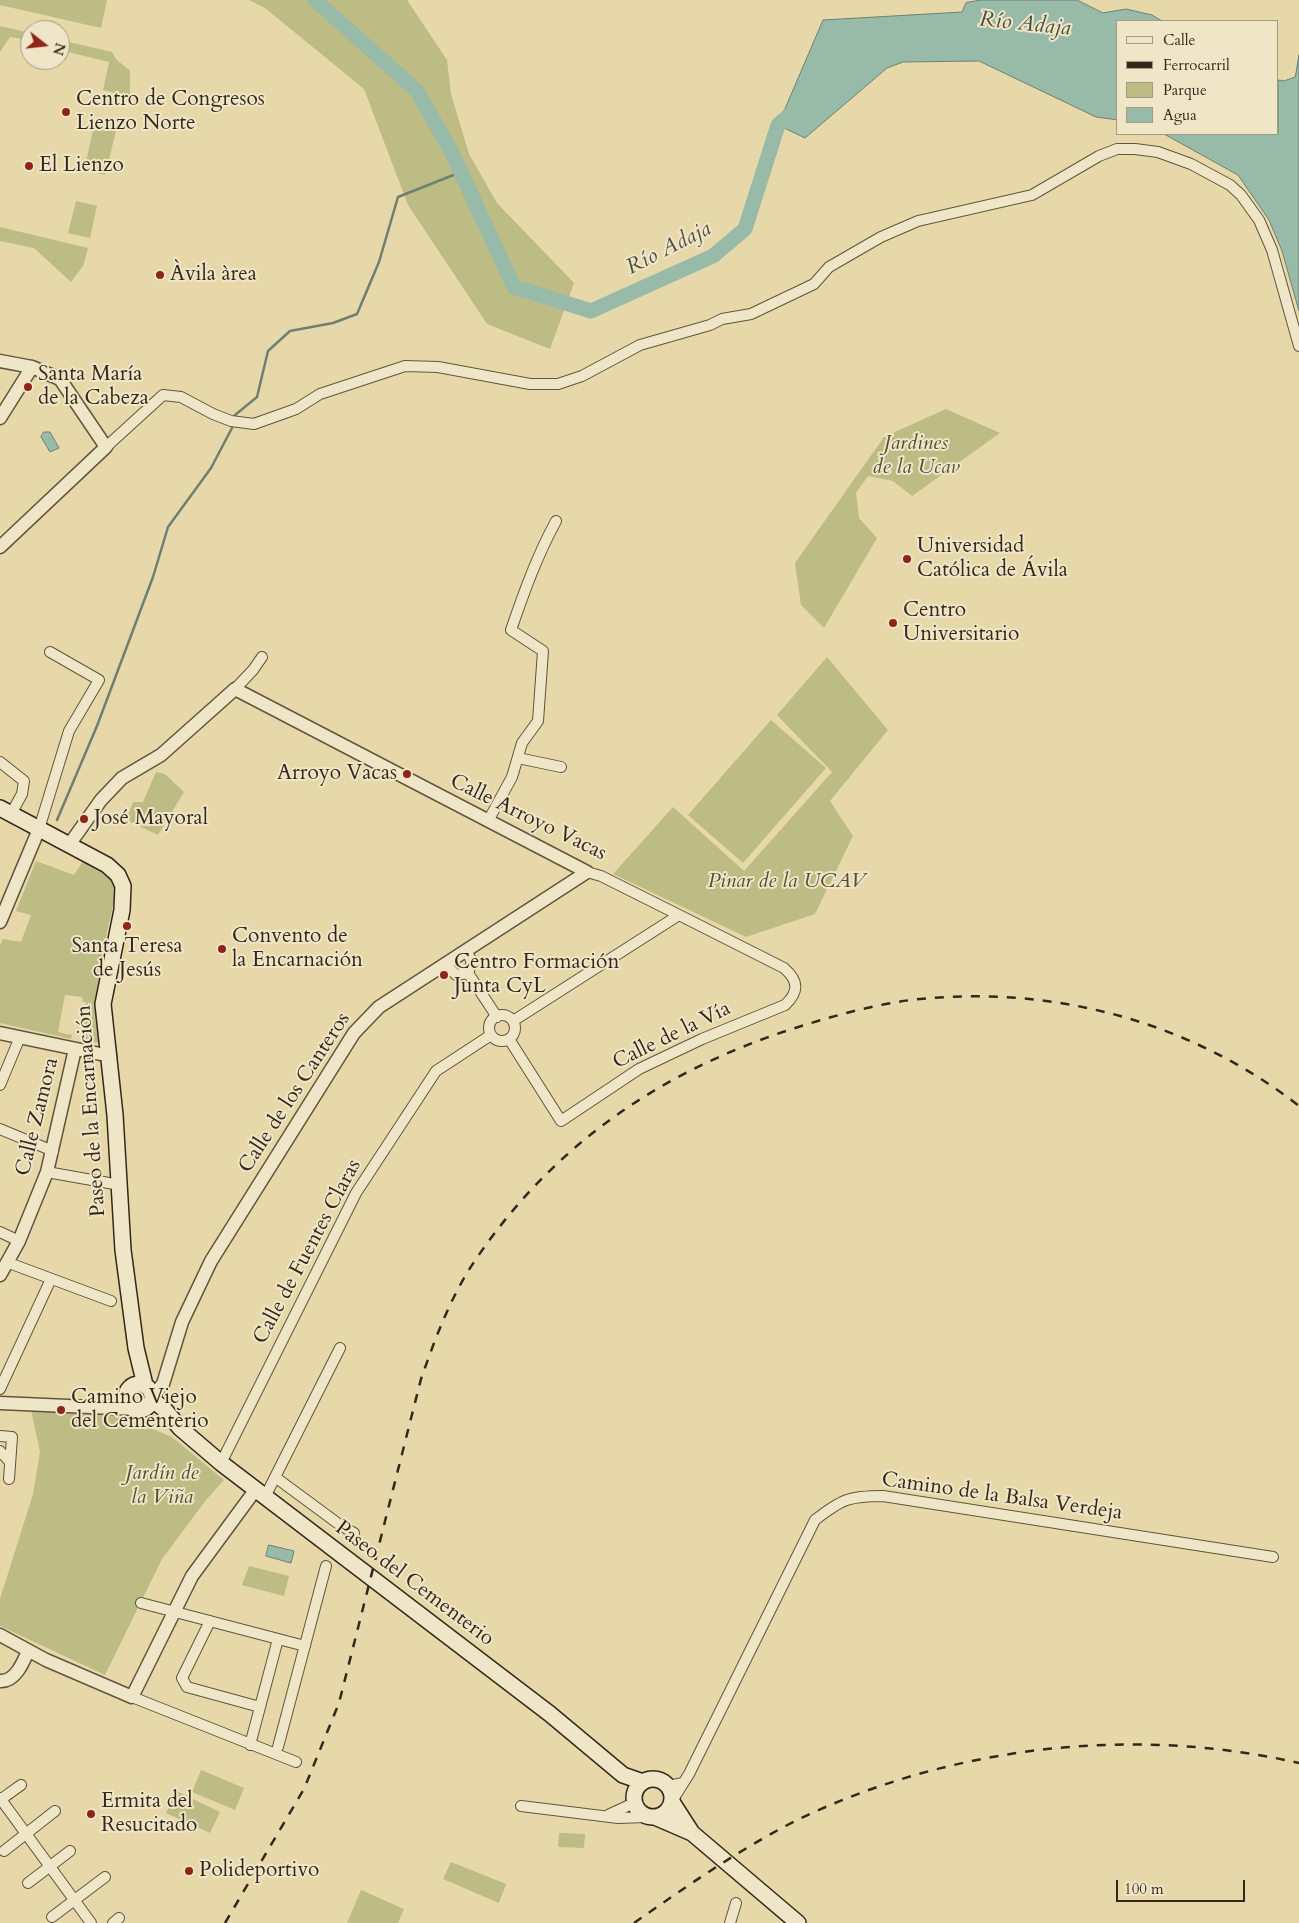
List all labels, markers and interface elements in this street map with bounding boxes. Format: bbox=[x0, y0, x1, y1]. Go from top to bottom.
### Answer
water label: Río Adaja bbox=[978, 7, 1072, 43]
north arrow bbox=[20, 20, 70, 70]
legend bbox=[1116, 20, 1279, 135]
text: Calle bbox=[1163, 30, 1195, 50]
text: N bbox=[48, 41, 70, 57]
text: Ferrocarril bbox=[1163, 55, 1230, 75]
text: Parque bbox=[1163, 80, 1207, 100]
place label: Centro de Congresos Lienzo Norte bbox=[76, 87, 265, 137]
text: Agua bbox=[1163, 105, 1197, 125]
marker: Centro de Congresos Lienzo Norte bbox=[60, 106, 72, 118]
place label: El Lienzo bbox=[39, 153, 124, 179]
marker: El Lienzo bbox=[23, 160, 35, 172]
water label: Río Adaja bbox=[622, 216, 716, 282]
place label: Àvila àrea bbox=[170, 262, 257, 288]
marker: Àvila àrea bbox=[154, 269, 166, 281]
place label: Santa María de la Cabeza bbox=[38, 362, 149, 412]
marker: Santa María de la Cabeza bbox=[22, 381, 34, 393]
park label: Jardines de la Ucav bbox=[872, 431, 960, 481]
place label: Universidad Católica de Ávila bbox=[917, 534, 1068, 584]
marker: Universidad Católica de Ávila bbox=[901, 553, 913, 565]
place label: Centro Universitario bbox=[903, 598, 1019, 648]
marker: Centro Universitario bbox=[887, 617, 899, 629]
place label: Arroyo Vacas bbox=[277, 761, 397, 787]
marker: Arroyo Vacas bbox=[401, 768, 413, 780]
street label: Calle Arroyo Vacas bbox=[446, 769, 610, 867]
place label: José Mayoral bbox=[94, 806, 208, 832]
marker: José Mayoral bbox=[78, 813, 90, 825]
park label: Pinar de la UCAV bbox=[708, 869, 866, 895]
marker: Santa Teresa de Jesús bbox=[121, 920, 133, 932]
place label: Convento de la Encarnación bbox=[232, 924, 363, 974]
place label: Santa Teresa de Jesús bbox=[71, 934, 183, 984]
marker: Convento de la Encarnación bbox=[216, 943, 228, 955]
place label: Centro Formación Junta CyL bbox=[454, 950, 619, 1000]
marker: Centro Formación Junta CyL bbox=[438, 969, 450, 981]
street label: Calle de la Vía bbox=[609, 997, 735, 1075]
street label: Paseo de la Encarnación bbox=[72, 1004, 112, 1218]
street label: Calle de los Canteros bbox=[234, 1008, 356, 1178]
street label: Calle Zamora bbox=[11, 1055, 65, 1179]
street label: Calle de Fuentes Claras bbox=[249, 1155, 367, 1349]
place label: Camino Viejo del Cementerio bbox=[71, 1385, 209, 1435]
marker: Camino Viejo del Cementerio bbox=[55, 1404, 67, 1416]
park label: Jardín de la Viña bbox=[125, 1461, 199, 1511]
street label: Camino de la Balsa Verdeja bbox=[880, 1468, 1124, 1526]
street label: Paseo del Cementerio bbox=[329, 1516, 499, 1652]
place label: Ermita del Resucitado bbox=[101, 1789, 197, 1839]
marker: Ermita del Resucitado bbox=[85, 1808, 97, 1820]
place label: Polideportivo bbox=[199, 1858, 319, 1884]
marker: Polideportivo bbox=[183, 1865, 195, 1877]
scale bar bbox=[1119, 1870, 1248, 1902]
text: 100 m bbox=[1124, 1879, 1164, 1899]

